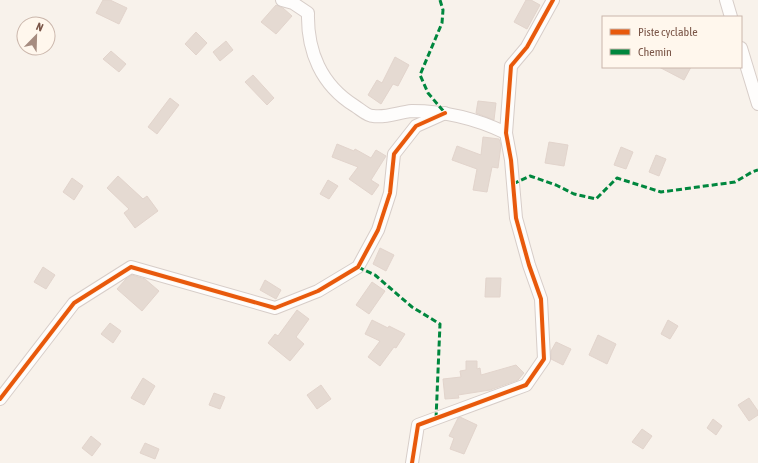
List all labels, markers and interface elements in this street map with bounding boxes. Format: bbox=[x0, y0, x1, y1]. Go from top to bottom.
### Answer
north arrow bbox=[16, 16, 56, 56]
legend bbox=[602, 16, 742, 68]
text: N bbox=[35, 20, 45, 34]
text: Piste cyclable bbox=[638, 25, 698, 39]
text: Chemin bbox=[638, 45, 672, 59]

